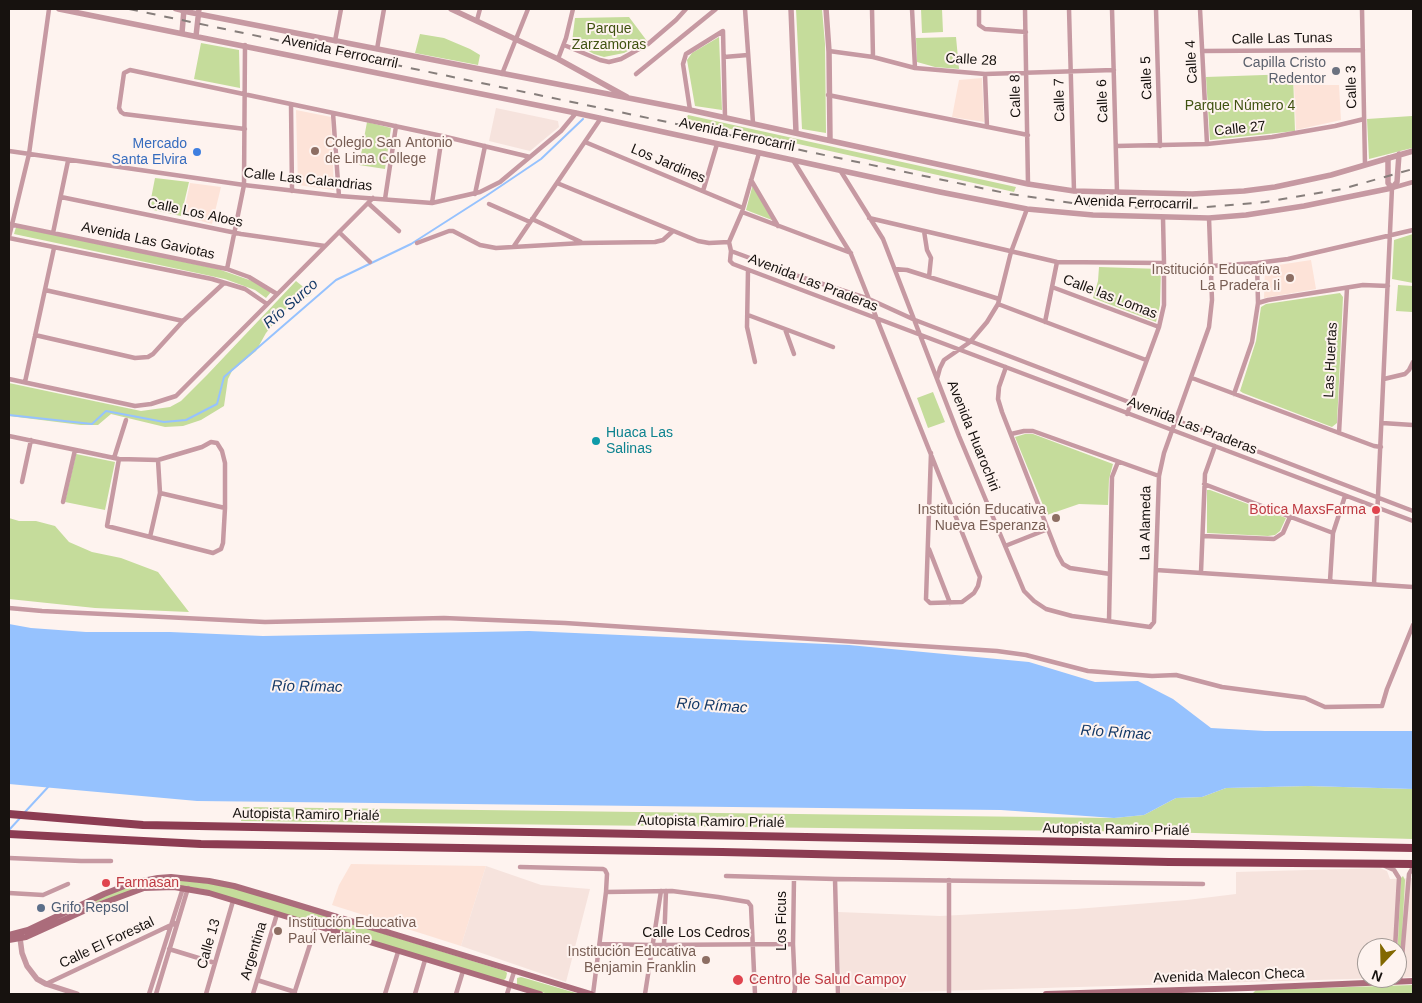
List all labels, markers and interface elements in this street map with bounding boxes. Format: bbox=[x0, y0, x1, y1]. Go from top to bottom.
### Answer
park label: Parque Zarzamoras bbox=[572, 21, 646, 54]
street label: Calle Las Tunas bbox=[1232, 30, 1332, 48]
street label: Avenida Ferrocarril bbox=[281, 32, 399, 72]
street label: Calle 4 bbox=[1182, 40, 1202, 84]
street label: Calle 28 bbox=[945, 50, 997, 70]
place label: Capilla Cristo Redentor bbox=[1243, 55, 1326, 88]
street label: Calle 5 bbox=[1138, 56, 1156, 100]
marker: Capilla Cristo Redentor bbox=[1330, 65, 1342, 77]
street label: Calle 3 bbox=[1343, 65, 1361, 109]
street label: Calle 8 bbox=[1007, 74, 1025, 118]
street label: Calle 7 bbox=[1051, 78, 1069, 122]
street label: Calle 6 bbox=[1094, 79, 1112, 123]
park label: Parque Número 4 bbox=[1185, 98, 1295, 114]
street label: Avenida Ferrocarril bbox=[678, 115, 796, 155]
street label: Calle 27 bbox=[1214, 118, 1266, 140]
place label: Colegio San Antonio de Lima College bbox=[325, 135, 453, 168]
place label: Mercado Santa Elvira bbox=[112, 136, 187, 168]
street label: Los Jardines bbox=[628, 141, 708, 187]
marker: Colegio San Antonio de Lima College bbox=[309, 145, 321, 157]
marker: Mercado Santa Elvira bbox=[191, 146, 203, 158]
street label: Calle Las Calandrias bbox=[243, 165, 373, 195]
street label: Avenida Ferrocarril bbox=[1074, 193, 1192, 213]
street label: Calle Los Aloes bbox=[146, 195, 244, 231]
street label: Avenida Las Gaviotas bbox=[80, 219, 216, 263]
street label: Avenida Las Praderas bbox=[746, 251, 880, 315]
place label: Institución Educativa La Pradera Ii bbox=[1152, 262, 1280, 294]
street label: Calle las Lomas bbox=[1060, 271, 1160, 323]
marker: Institución Educativa La Pradera Ii bbox=[1284, 272, 1296, 284]
water label: Río Surco bbox=[260, 275, 322, 333]
street label: Las Huertas bbox=[1321, 322, 1341, 398]
street label: Avenida Huarochiri bbox=[943, 378, 1003, 494]
street label: Avenida Las Praderas bbox=[1125, 394, 1259, 458]
place label: Huaca Las Salinas bbox=[606, 425, 673, 458]
marker: Huaca Las Salinas bbox=[590, 435, 602, 447]
street label: La Alameda bbox=[1137, 486, 1155, 560]
place label: Institución Educativa Nueva Esperanza bbox=[918, 502, 1046, 534]
place label: Botica MaxsFarma bbox=[1249, 502, 1366, 518]
marker: Botica MaxsFarma bbox=[1370, 504, 1382, 516]
marker: Institución Educativa Nueva Esperanza bbox=[1050, 512, 1062, 524]
water label: Río Rímac bbox=[271, 677, 343, 697]
water label: Río Rímac bbox=[676, 695, 748, 717]
water label: Río Rímac bbox=[1080, 722, 1152, 744]
street label: Autopista Ramiro Prialé bbox=[232, 805, 380, 825]
street label: Autopista Ramiro Prialé bbox=[637, 812, 785, 832]
street label: Autopista Ramiro Prialé bbox=[1042, 820, 1190, 840]
place label: Farmasan bbox=[116, 875, 179, 891]
marker: Farmasan bbox=[100, 877, 112, 889]
street label: Los Ficus bbox=[774, 891, 790, 951]
place label: Grifo Repsol bbox=[51, 900, 129, 916]
marker: Grifo Repsol bbox=[35, 902, 47, 914]
street label: Calle El Forestal bbox=[57, 914, 157, 972]
place label: Institución Educativa Paul Verlaine bbox=[288, 915, 416, 948]
street label: Calle 13 bbox=[194, 917, 224, 971]
street label: Argentina bbox=[237, 920, 271, 982]
marker: Institución Educativa Paul Verlaine bbox=[272, 925, 284, 937]
street label: Calle Los Cedros bbox=[642, 925, 750, 941]
north arrow bbox=[1357, 938, 1407, 988]
place label: Institución Educativa Benjamin Franklin bbox=[568, 944, 696, 976]
marker: Institución Educativa Benjamin Franklin bbox=[700, 954, 712, 966]
street label: Avenida Malecon Checa bbox=[1153, 965, 1305, 987]
text: N bbox=[1369, 967, 1385, 985]
place label: Centro de Salud Campoy bbox=[749, 972, 906, 988]
marker: Centro de Salud Campoy bbox=[731, 973, 745, 987]

